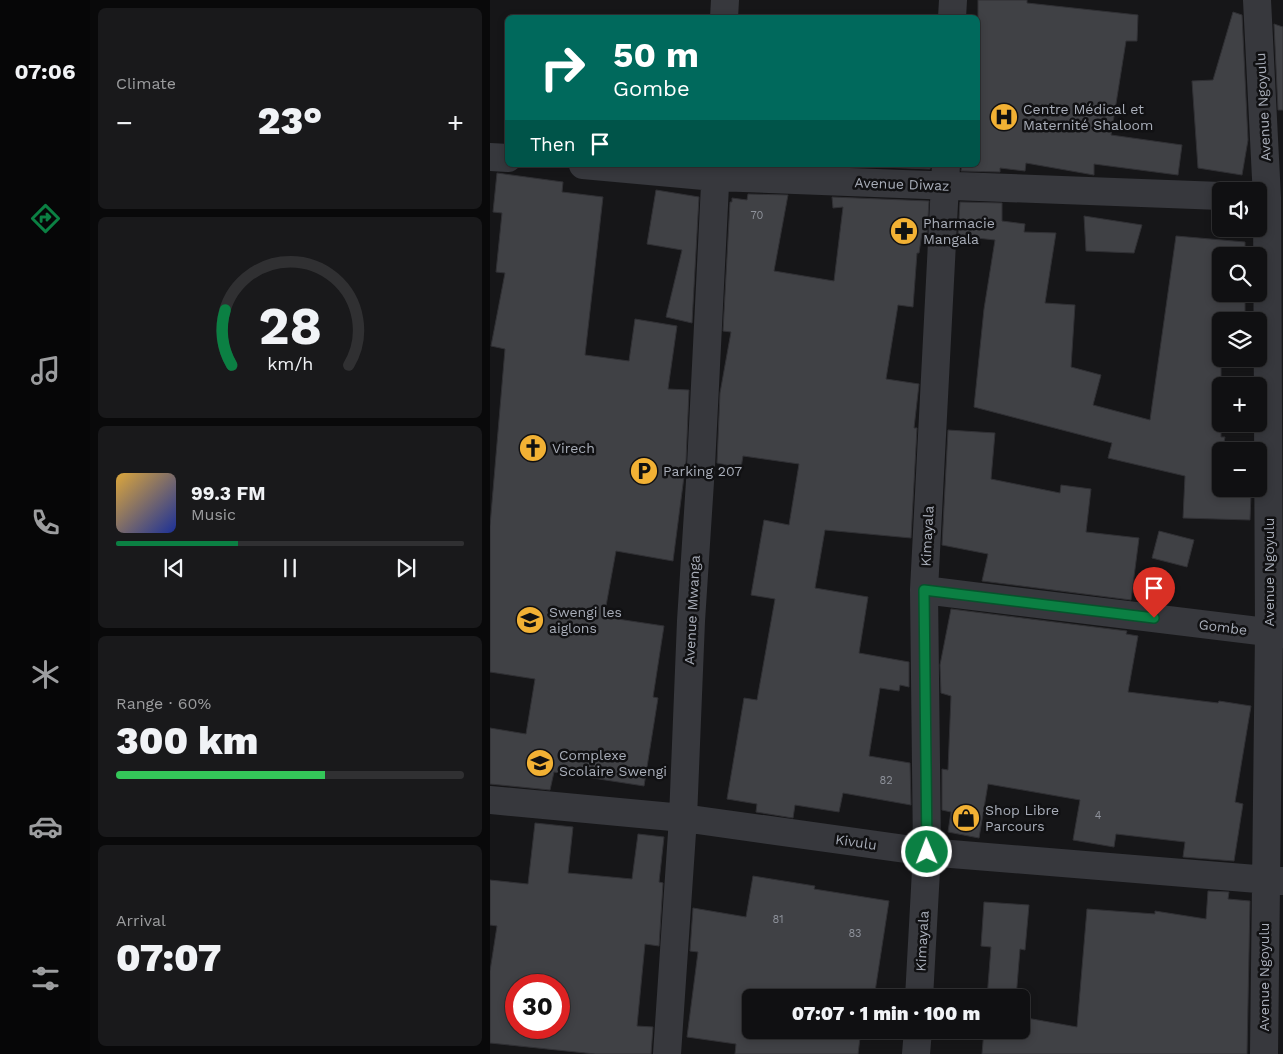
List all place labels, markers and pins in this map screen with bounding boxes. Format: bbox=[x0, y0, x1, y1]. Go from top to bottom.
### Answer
place label: Centre Médical et Maternité Shaloom bbox=[1023, 101, 1153, 133]
hospital icon: Centre Médical et Maternité Shaloom bbox=[989, 102, 1019, 132]
place label: Pharmacie Mangala bbox=[923, 215, 995, 247]
pharmacy icon: Pharmacie Mangala bbox=[889, 216, 919, 246]
church icon: Virech bbox=[518, 433, 548, 463]
place label: Virech bbox=[552, 440, 595, 456]
parking icon: Parking 207 bbox=[629, 456, 659, 486]
place label: Parking 207 bbox=[663, 463, 742, 479]
pin bbox=[1133, 567, 1175, 618]
place label: Swengi les aiglons bbox=[549, 604, 622, 636]
school or university icon: Swengi les aiglons bbox=[515, 605, 545, 635]
place label: Complexe Scolaire Swengi bbox=[559, 747, 667, 779]
school or university icon: Complexe Scolaire Swengi bbox=[525, 748, 555, 778]
place label: Shop Libre Parcours bbox=[985, 802, 1059, 834]
shop icon: Shop Libre Parcours bbox=[951, 803, 981, 833]

